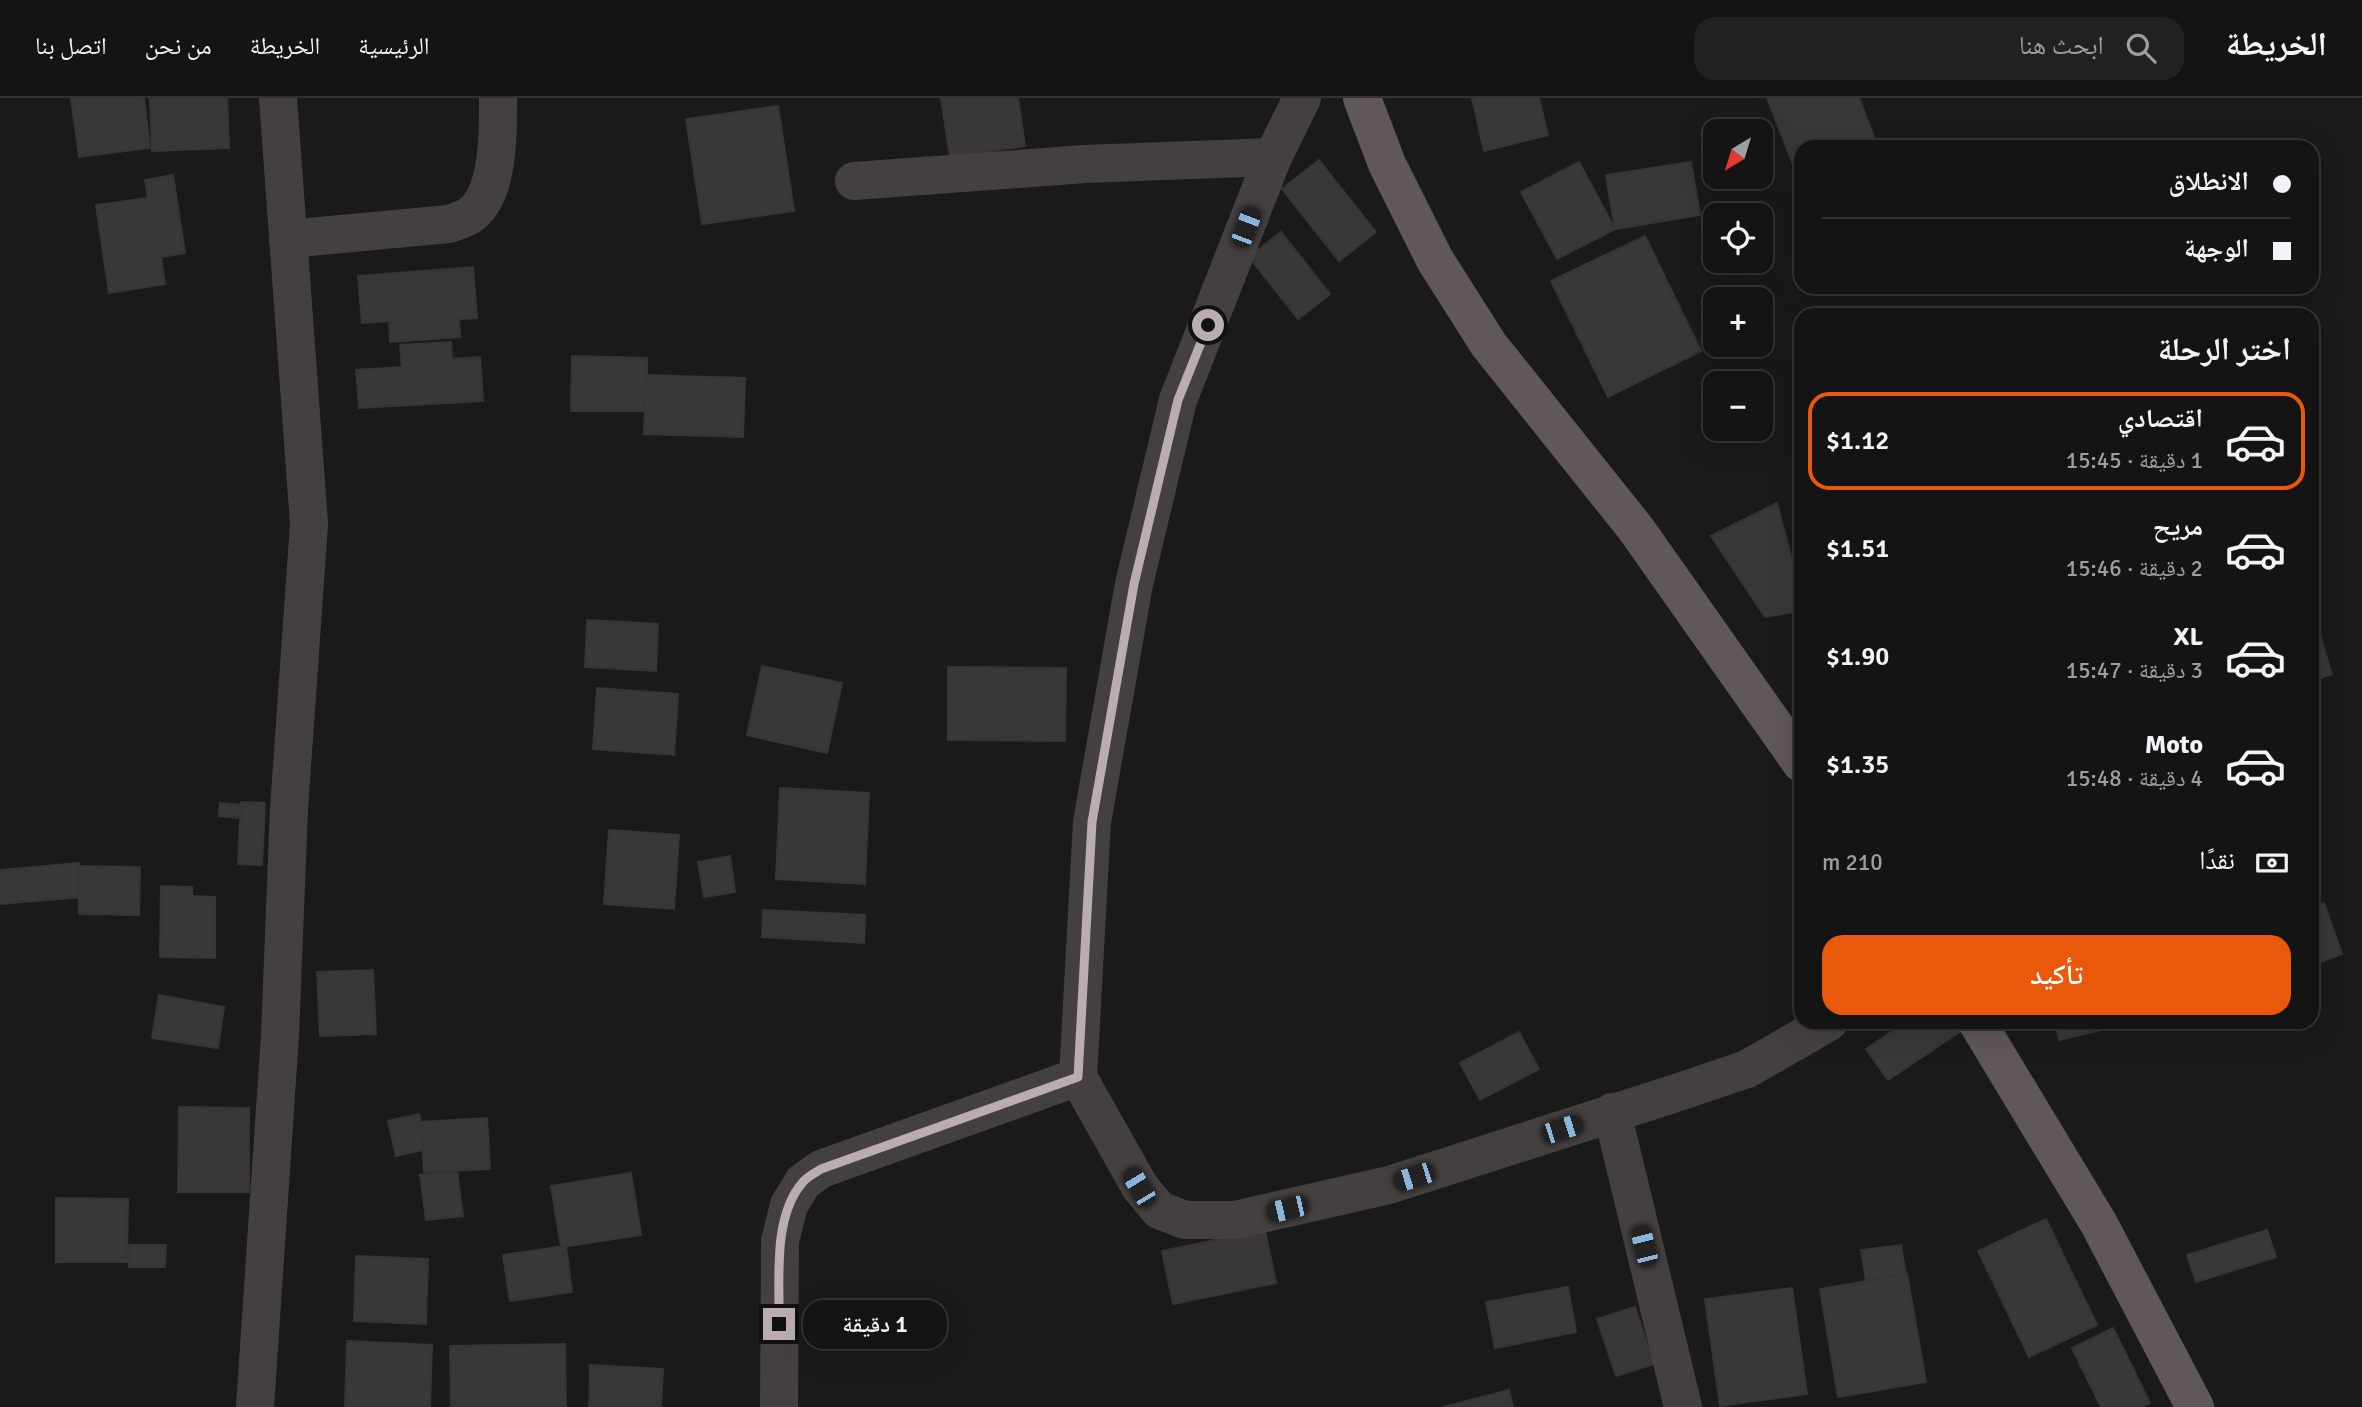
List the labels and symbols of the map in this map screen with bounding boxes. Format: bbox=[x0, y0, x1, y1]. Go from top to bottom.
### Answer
north arrow bbox=[1703, 119, 1773, 189]
car bbox=[1229, 204, 1264, 250]
route start bbox=[1192, 309, 1224, 341]
car bbox=[1539, 1113, 1586, 1145]
car bbox=[1391, 1161, 1438, 1193]
car bbox=[1120, 1164, 1159, 1210]
car bbox=[1265, 1194, 1310, 1224]
car bbox=[1629, 1223, 1660, 1269]
callout: 1 دقيقة bbox=[804, 1300, 947, 1348]
route end bbox=[763, 1308, 795, 1340]

